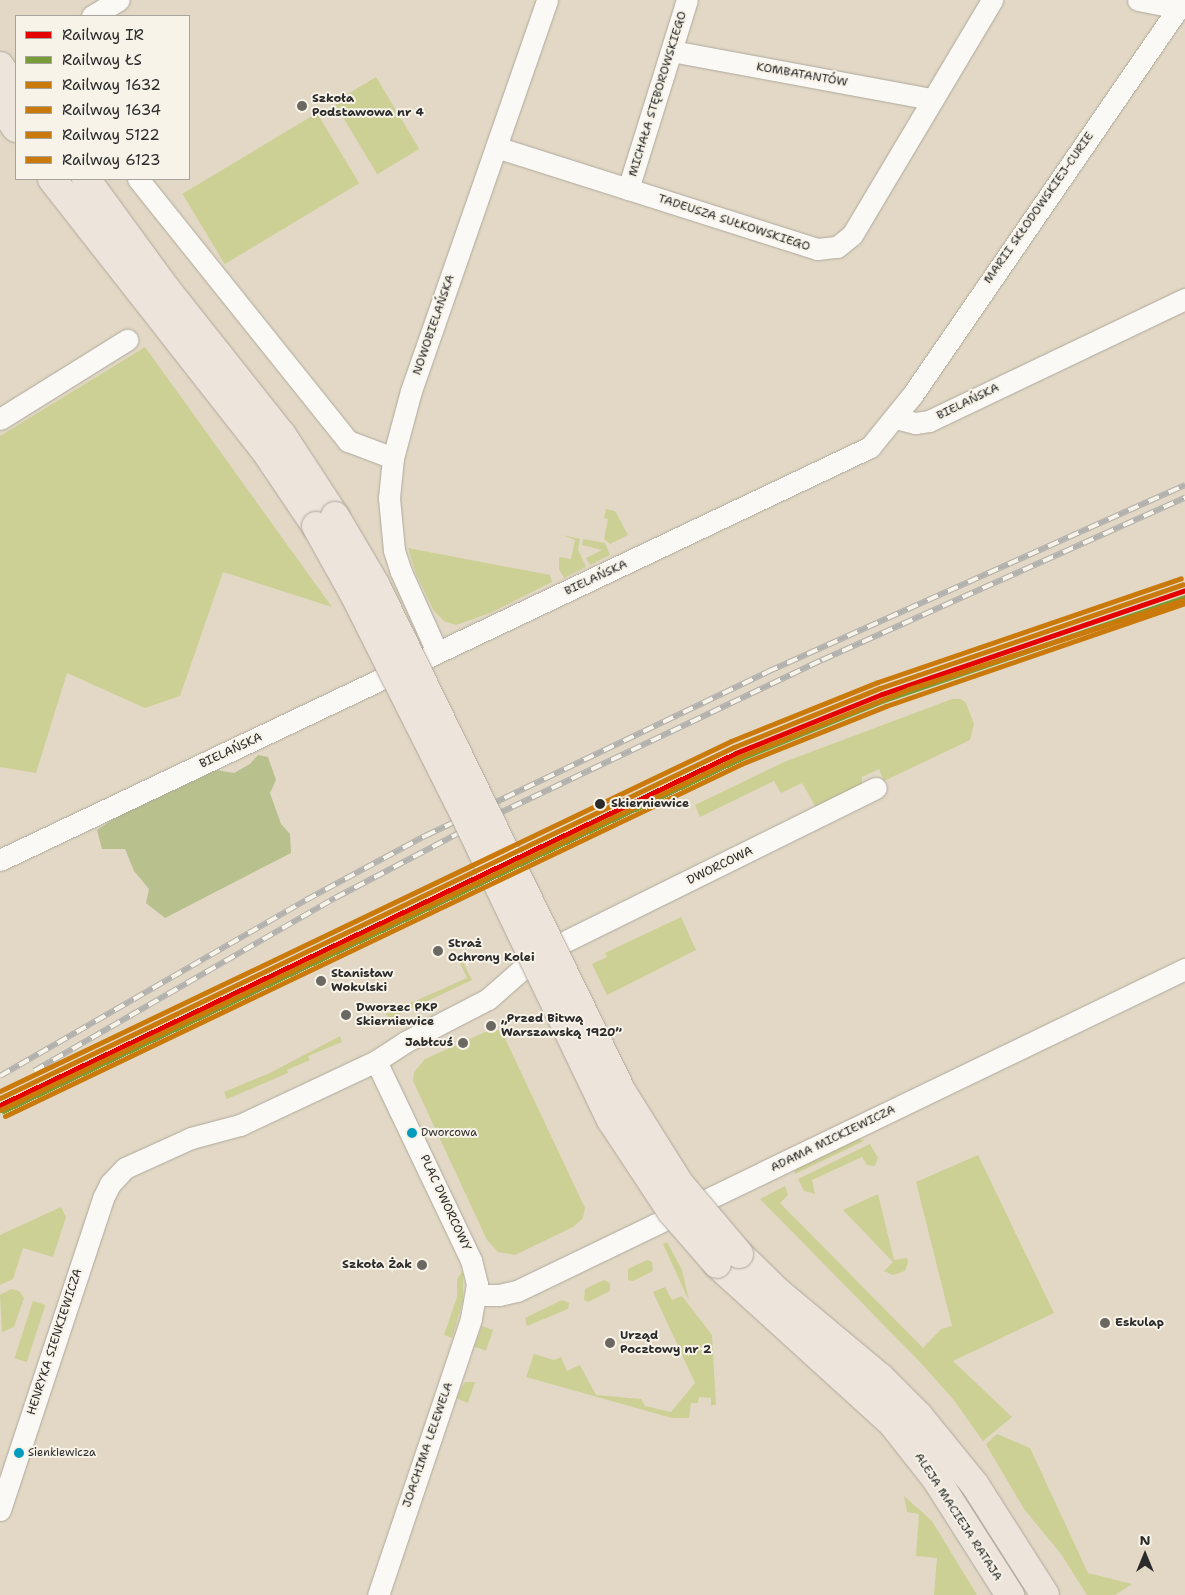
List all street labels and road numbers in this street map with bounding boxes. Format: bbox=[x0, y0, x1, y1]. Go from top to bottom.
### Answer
street label: MICHAŁA STĘBOROWSKIEGO bbox=[626, 10, 690, 178]
street label: KOMBATANTÓW bbox=[755, 60, 849, 90]
street label: MARII SKŁODOWSKIEJ-CURIE bbox=[981, 129, 1097, 287]
street label: TADEUSZA SUŁKOWSKIEGO bbox=[656, 192, 812, 254]
street label: NOWOBIELAŃSKA bbox=[410, 273, 458, 377]
street label: BIELAŃSKA bbox=[934, 381, 1002, 423]
street label: BIELAŃSKA bbox=[562, 557, 630, 599]
street label: BIELAŃSKA bbox=[197, 730, 265, 772]
street label: DWORCOWA bbox=[685, 844, 755, 888]
street label: ADAMA MICKIEWICZA bbox=[768, 1103, 898, 1175]
street label: PLAC DWORCOWY bbox=[416, 1153, 474, 1253]
street label: HENRYKA SIENKIEWICZA bbox=[24, 1267, 86, 1417]
street label: JOACHIMA LELEWELA bbox=[400, 1381, 456, 1509]
street label: ALEJA MACIEJA RATAJA bbox=[911, 1450, 1005, 1584]

